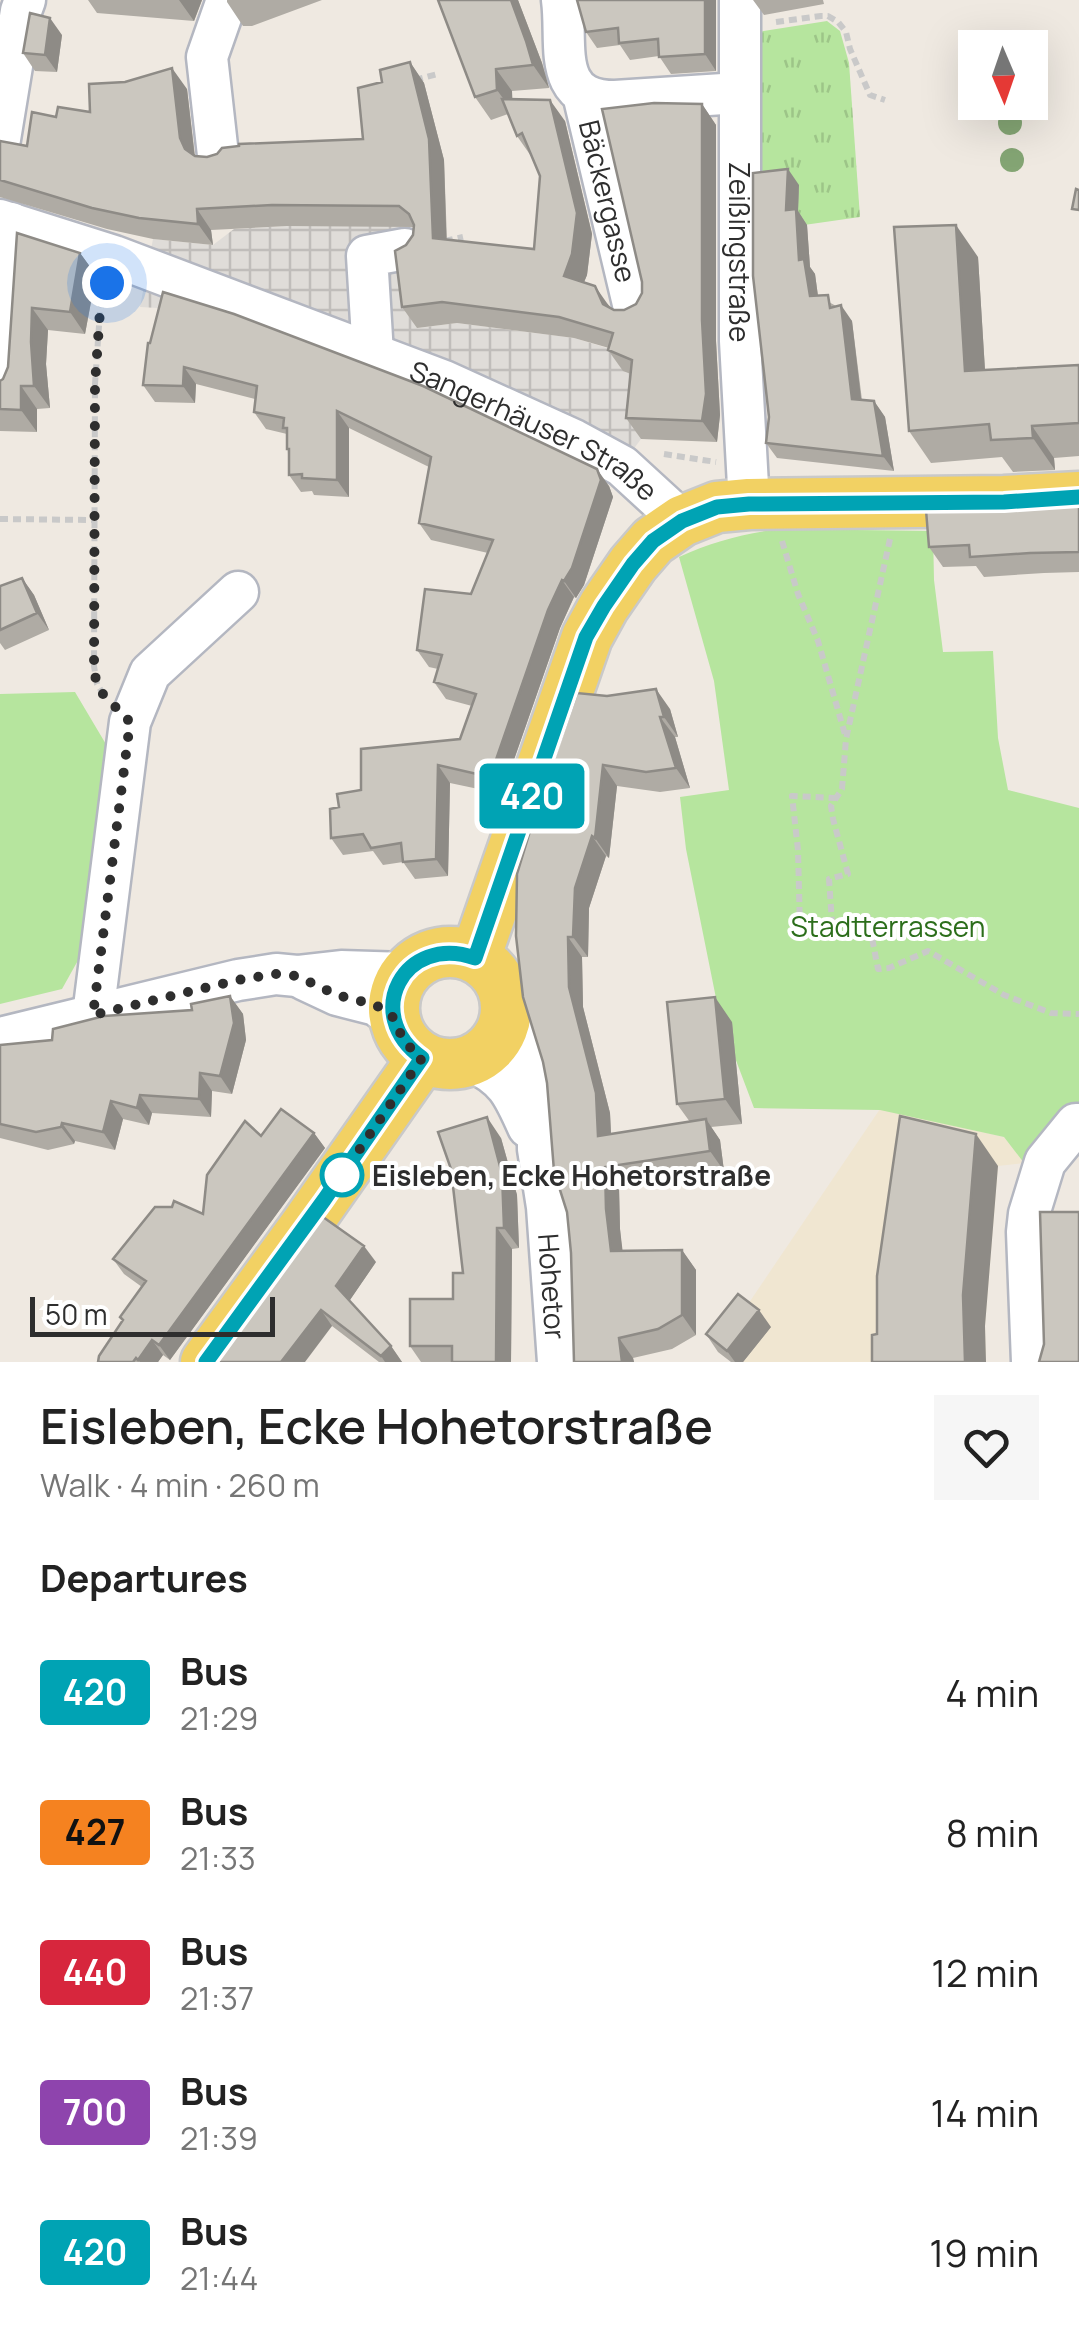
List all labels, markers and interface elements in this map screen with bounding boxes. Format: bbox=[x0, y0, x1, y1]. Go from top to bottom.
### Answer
north arrow bbox=[958, 30, 1048, 120]
map controls bbox=[958, 30, 1048, 120]
street label: Bäckergasse bbox=[571, 116, 646, 286]
street label: Zeißingstraße bbox=[721, 162, 759, 342]
your location bbox=[82, 258, 132, 308]
street label: Sangerhäuser Straße bbox=[405, 351, 666, 509]
line badge: 420 bbox=[474, 764, 590, 828]
text: 420 bbox=[499, 772, 565, 820]
park label: Stadtterrassen bbox=[791, 907, 985, 945]
marker: Eisleben, Ecke Hohetorstraße bbox=[321, 1154, 363, 1196]
place label: Eisleben, Ecke Hohetorstraße bbox=[372, 1156, 771, 1194]
street label: Hohetor bbox=[530, 1232, 575, 1341]
scale bar bbox=[30, 1292, 275, 1336]
text: 50 m bbox=[45, 1295, 108, 1333]
text: Eisleben, Ecke Hohetorstraße bbox=[40, 1393, 713, 1458]
button: heart bbox=[934, 1395, 1039, 1500]
text: Walk · 4 min · 260 m bbox=[40, 1463, 320, 1507]
text: Departures bbox=[40, 1551, 248, 1603]
text: Bus bbox=[180, 1644, 248, 1696]
text: 4 min bbox=[945, 1666, 1039, 1718]
text: 420 bbox=[62, 1668, 128, 1716]
text: 21:29 bbox=[180, 1696, 258, 1740]
text: Bus bbox=[180, 1784, 248, 1836]
text: 8 min bbox=[946, 1806, 1039, 1858]
text: 427 bbox=[65, 1808, 125, 1856]
text: 21:33 bbox=[180, 1836, 256, 1880]
text: Bus bbox=[180, 1924, 248, 1976]
text: 12 min bbox=[931, 1946, 1039, 1998]
text: 440 bbox=[62, 1948, 128, 1996]
text: 21:37 bbox=[180, 1976, 254, 2020]
text: Bus bbox=[180, 2064, 248, 2116]
text: 14 min bbox=[931, 2086, 1039, 2138]
text: 700 bbox=[63, 2088, 127, 2136]
text: 21:39 bbox=[180, 2116, 258, 2160]
text: Bus bbox=[180, 2204, 248, 2256]
text: 19 min bbox=[929, 2226, 1039, 2278]
text: 420 bbox=[62, 2228, 128, 2276]
text: 21:44 bbox=[180, 2256, 258, 2300]

